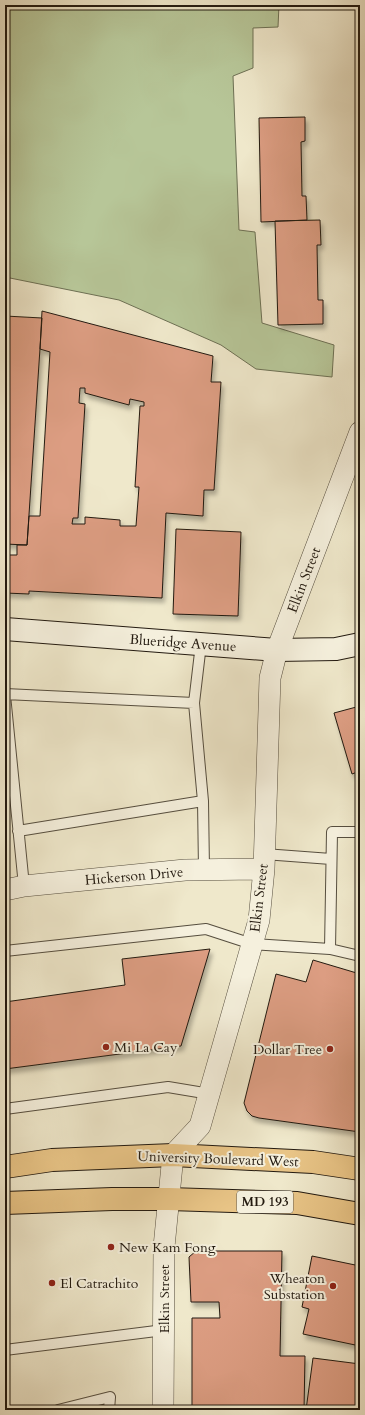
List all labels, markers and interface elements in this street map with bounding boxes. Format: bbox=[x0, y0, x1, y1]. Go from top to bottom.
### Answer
street label: Elkin Street bbox=[283, 544, 325, 616]
street label: Blueridge Avenue bbox=[129, 630, 237, 656]
street label: Hickerson Drive bbox=[84, 862, 184, 890]
street label: Elkin Street bbox=[245, 862, 273, 933]
place label: Mi La Cay bbox=[114, 1038, 178, 1057]
place label: Dollar Tree bbox=[253, 1040, 322, 1059]
marker: Mi La Cay bbox=[101, 1042, 111, 1052]
marker: Dollar Tree bbox=[325, 1044, 335, 1054]
street label: University Boulevard West bbox=[137, 1147, 299, 1171]
road number: MD 193 bbox=[237, 1191, 293, 1213]
place label: New Kam Fong bbox=[119, 1238, 216, 1257]
marker: New Kam Fong bbox=[106, 1242, 116, 1252]
street label: Elkin Street bbox=[155, 1264, 174, 1334]
place label: Wheaton Substation bbox=[264, 1269, 325, 1304]
place label: El Catrachito bbox=[60, 1274, 139, 1293]
marker: El Catrachito bbox=[47, 1278, 57, 1288]
marker: Wheaton Substation bbox=[328, 1281, 338, 1291]

